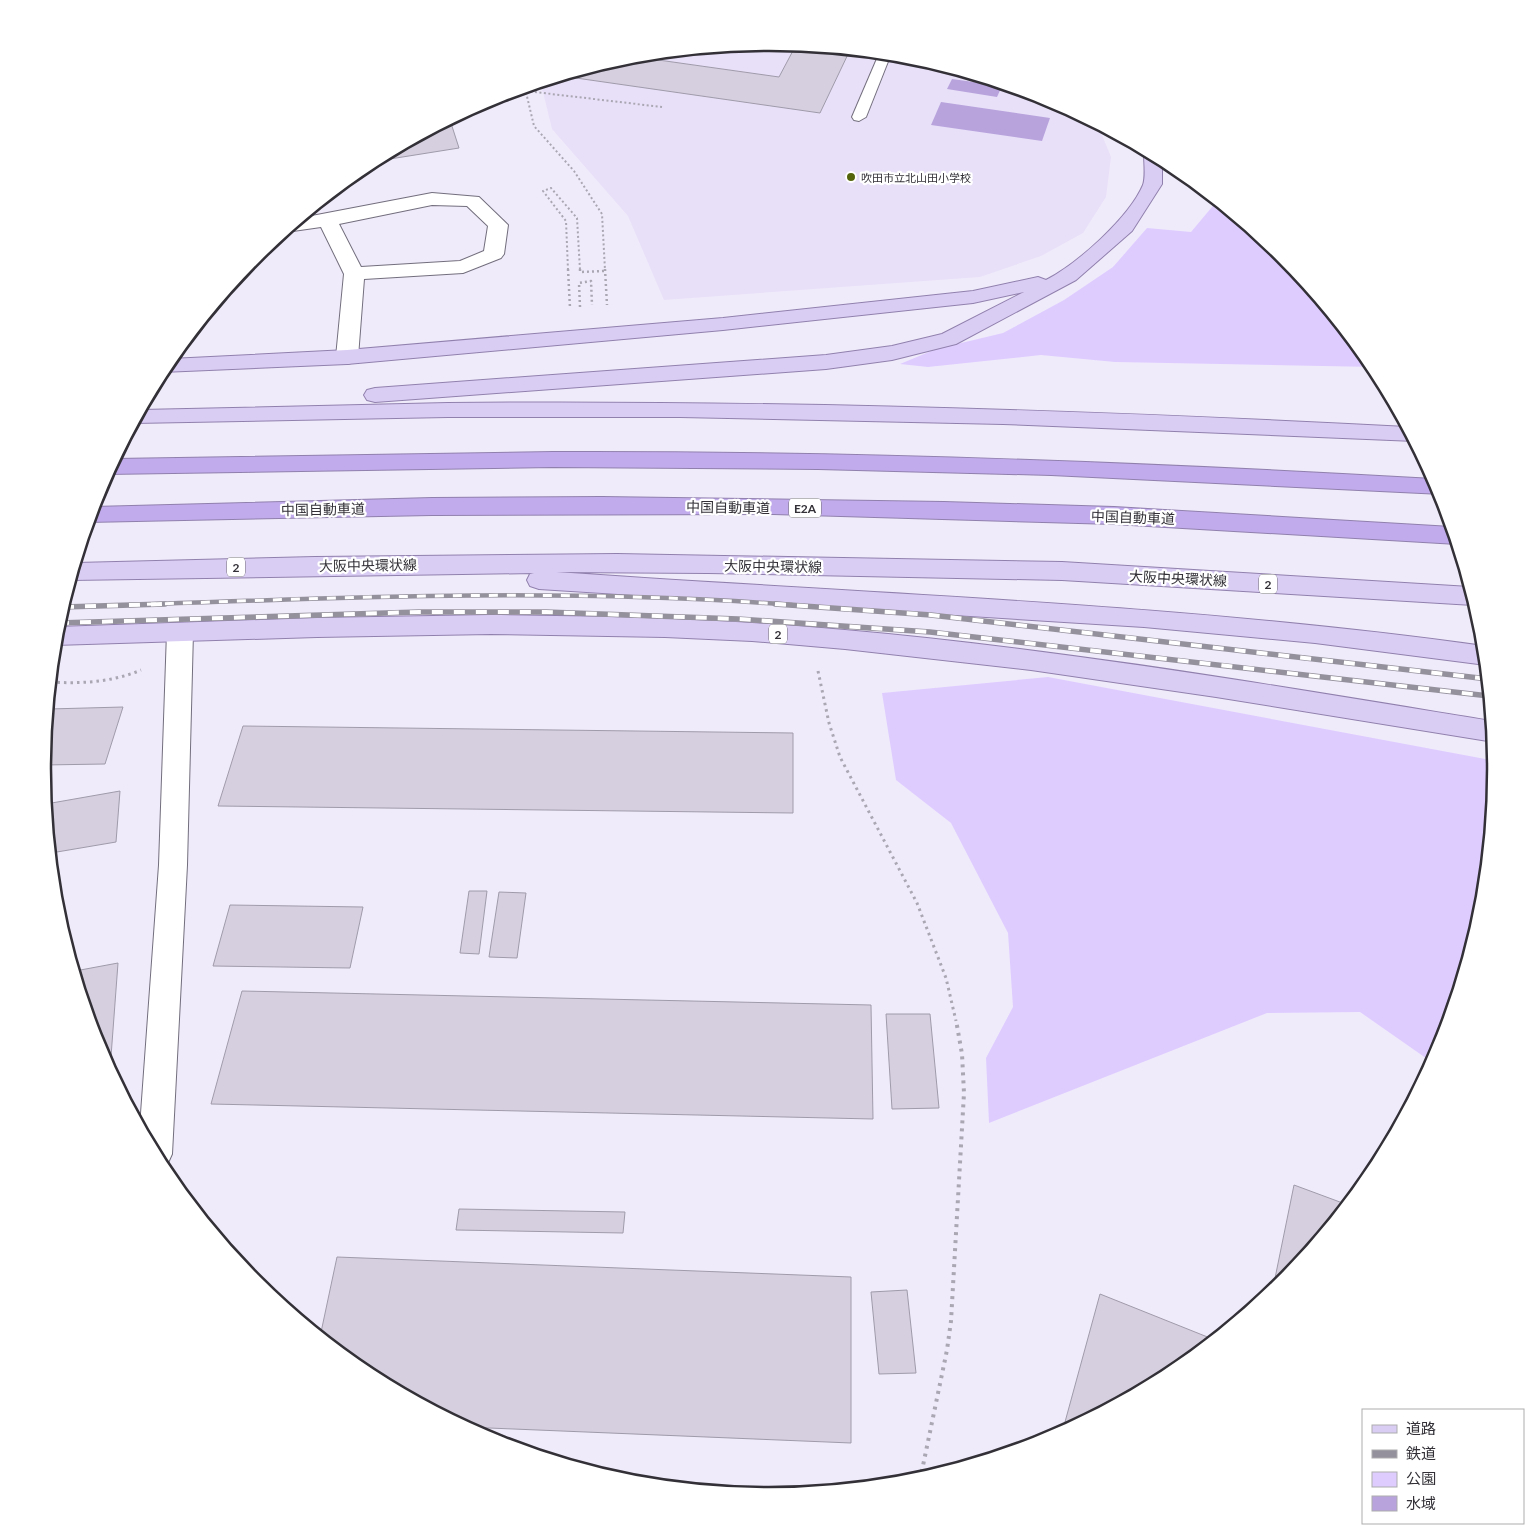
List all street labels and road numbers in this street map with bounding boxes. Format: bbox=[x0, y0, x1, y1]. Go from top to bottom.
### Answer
street label: 中国自動車道 bbox=[686, 498, 770, 516]
road number: E2A bbox=[789, 498, 821, 518]
street label: 中国自動車道 bbox=[281, 500, 365, 518]
street label: 中国自動車道 bbox=[1091, 507, 1175, 527]
street label: 大阪中央環状線 bbox=[319, 556, 417, 574]
street label: 大阪中央環状線 bbox=[724, 557, 822, 575]
road number: 2 bbox=[227, 558, 245, 576]
street label: 大阪中央環状線 bbox=[1129, 567, 1227, 589]
road number: 2 bbox=[1259, 574, 1277, 594]
road number: 2 bbox=[769, 624, 787, 644]

